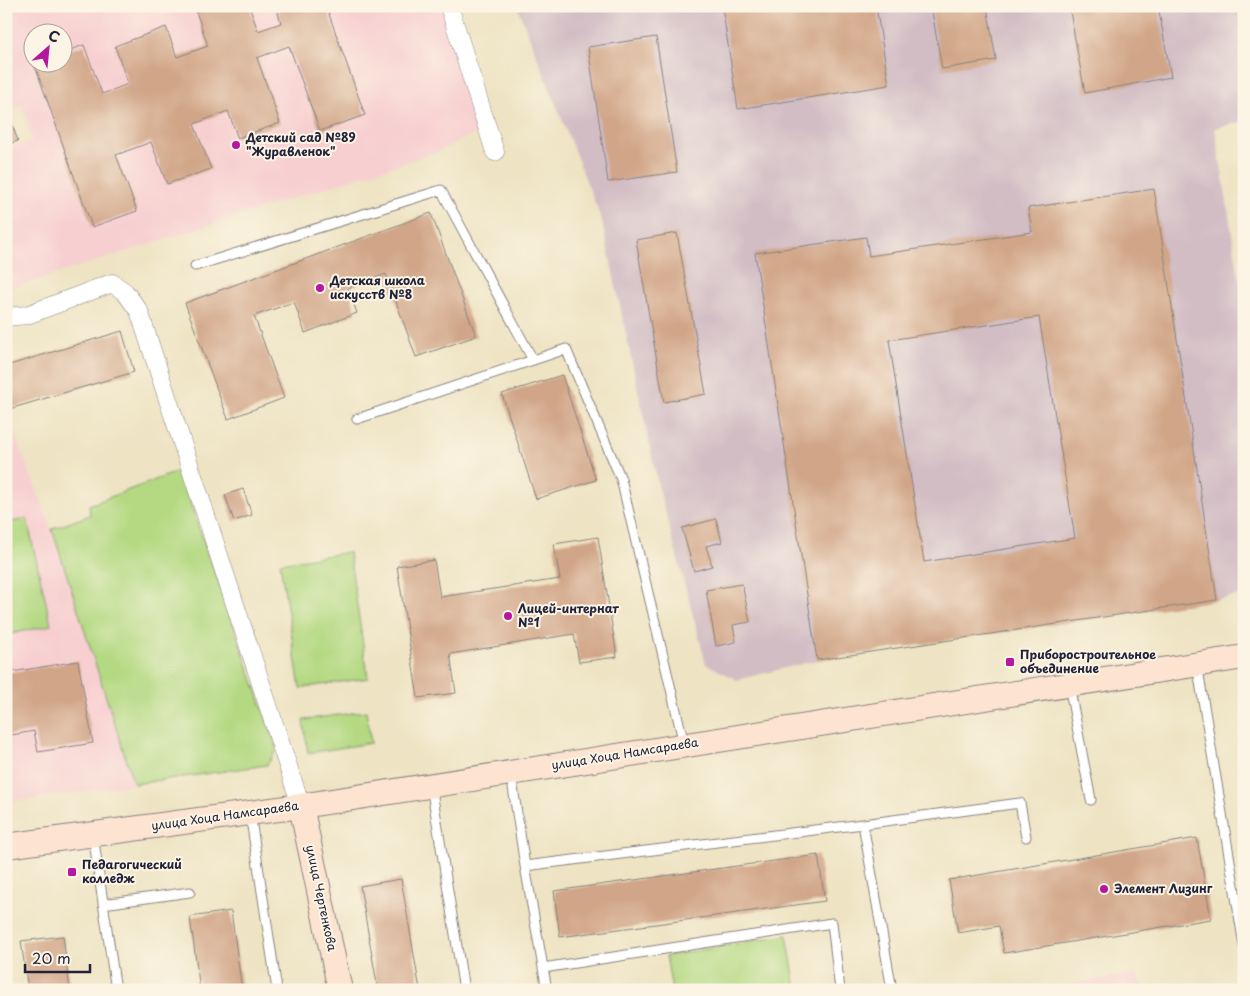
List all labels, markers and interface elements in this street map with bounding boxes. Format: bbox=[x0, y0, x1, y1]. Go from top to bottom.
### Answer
north arrow bbox=[22, 22, 72, 72]
text: С bbox=[45, 24, 64, 48]
place label: Детский сад №89 "Журавленок" bbox=[245, 128, 356, 160]
marker: Детский сад №89 "Журавленок" bbox=[230, 139, 242, 151]
place label: Детская школа искусств №8 bbox=[329, 271, 425, 303]
marker: Детская школа искусств №8 bbox=[314, 282, 326, 294]
place label: Лицей-интернат №1 bbox=[518, 599, 620, 631]
marker: Лицей-интернат №1 bbox=[502, 610, 514, 622]
place label: Приборостроительное объединение bbox=[1020, 645, 1156, 677]
marker: Приборостроительное объединение bbox=[1004, 656, 1016, 668]
street label: улица Хоца Намсараева bbox=[550, 732, 700, 774]
street label: улица Хоца Намсараева bbox=[150, 796, 300, 834]
street label: улица Чертенкова bbox=[302, 843, 342, 953]
place label: Педагогический колледж bbox=[82, 855, 182, 887]
marker: Педагогический колледж bbox=[66, 866, 78, 878]
place label: Элемент Лизинг bbox=[1114, 879, 1213, 897]
marker: Элемент Лизинг bbox=[1098, 883, 1110, 895]
scale bar bbox=[25, 941, 90, 973]
text: 20 m bbox=[32, 946, 71, 969]

